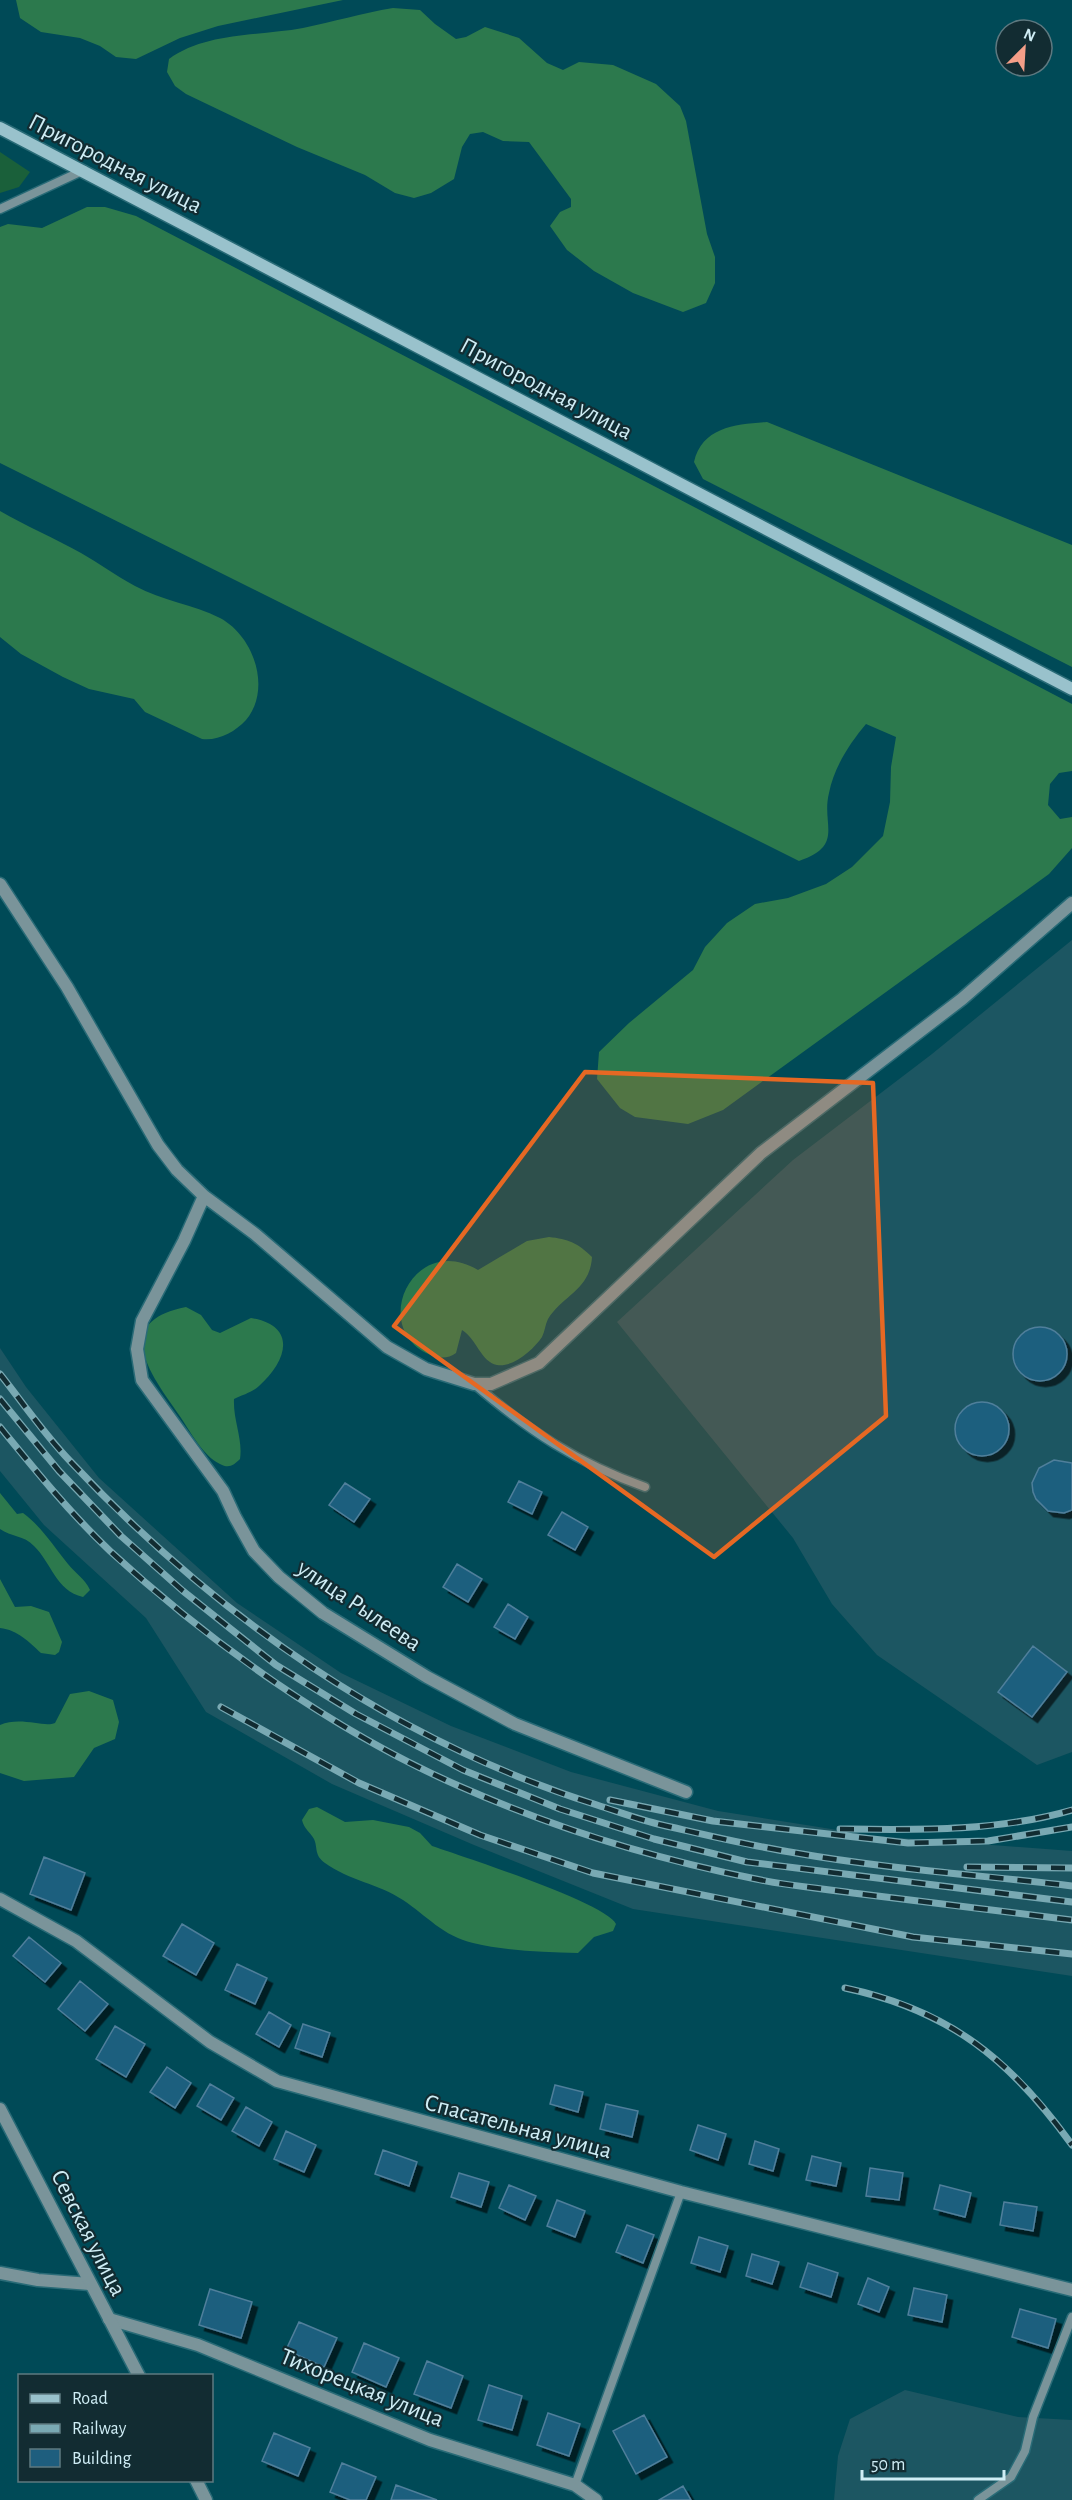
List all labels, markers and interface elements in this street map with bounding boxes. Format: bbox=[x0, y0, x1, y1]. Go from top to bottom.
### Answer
north arrow bbox=[994, 18, 1054, 78]
text: N bbox=[1021, 26, 1038, 45]
street label: Пригородная улица bbox=[24, 110, 206, 218]
street label: Пригородная улица bbox=[456, 334, 636, 444]
street label: улица Рылеева bbox=[292, 1555, 425, 1656]
street label: Спасательная улица bbox=[422, 2090, 614, 2164]
street label: Севская улица bbox=[46, 2166, 130, 2300]
street label: Тихорецкая улица bbox=[277, 2344, 447, 2432]
legend bbox=[18, 2374, 213, 2482]
text: Road bbox=[72, 2390, 108, 2408]
text: Railway bbox=[72, 2420, 127, 2438]
scale bar bbox=[862, 2443, 1004, 2481]
text: Building bbox=[72, 2450, 132, 2468]
text: 50 m bbox=[871, 2456, 905, 2474]

